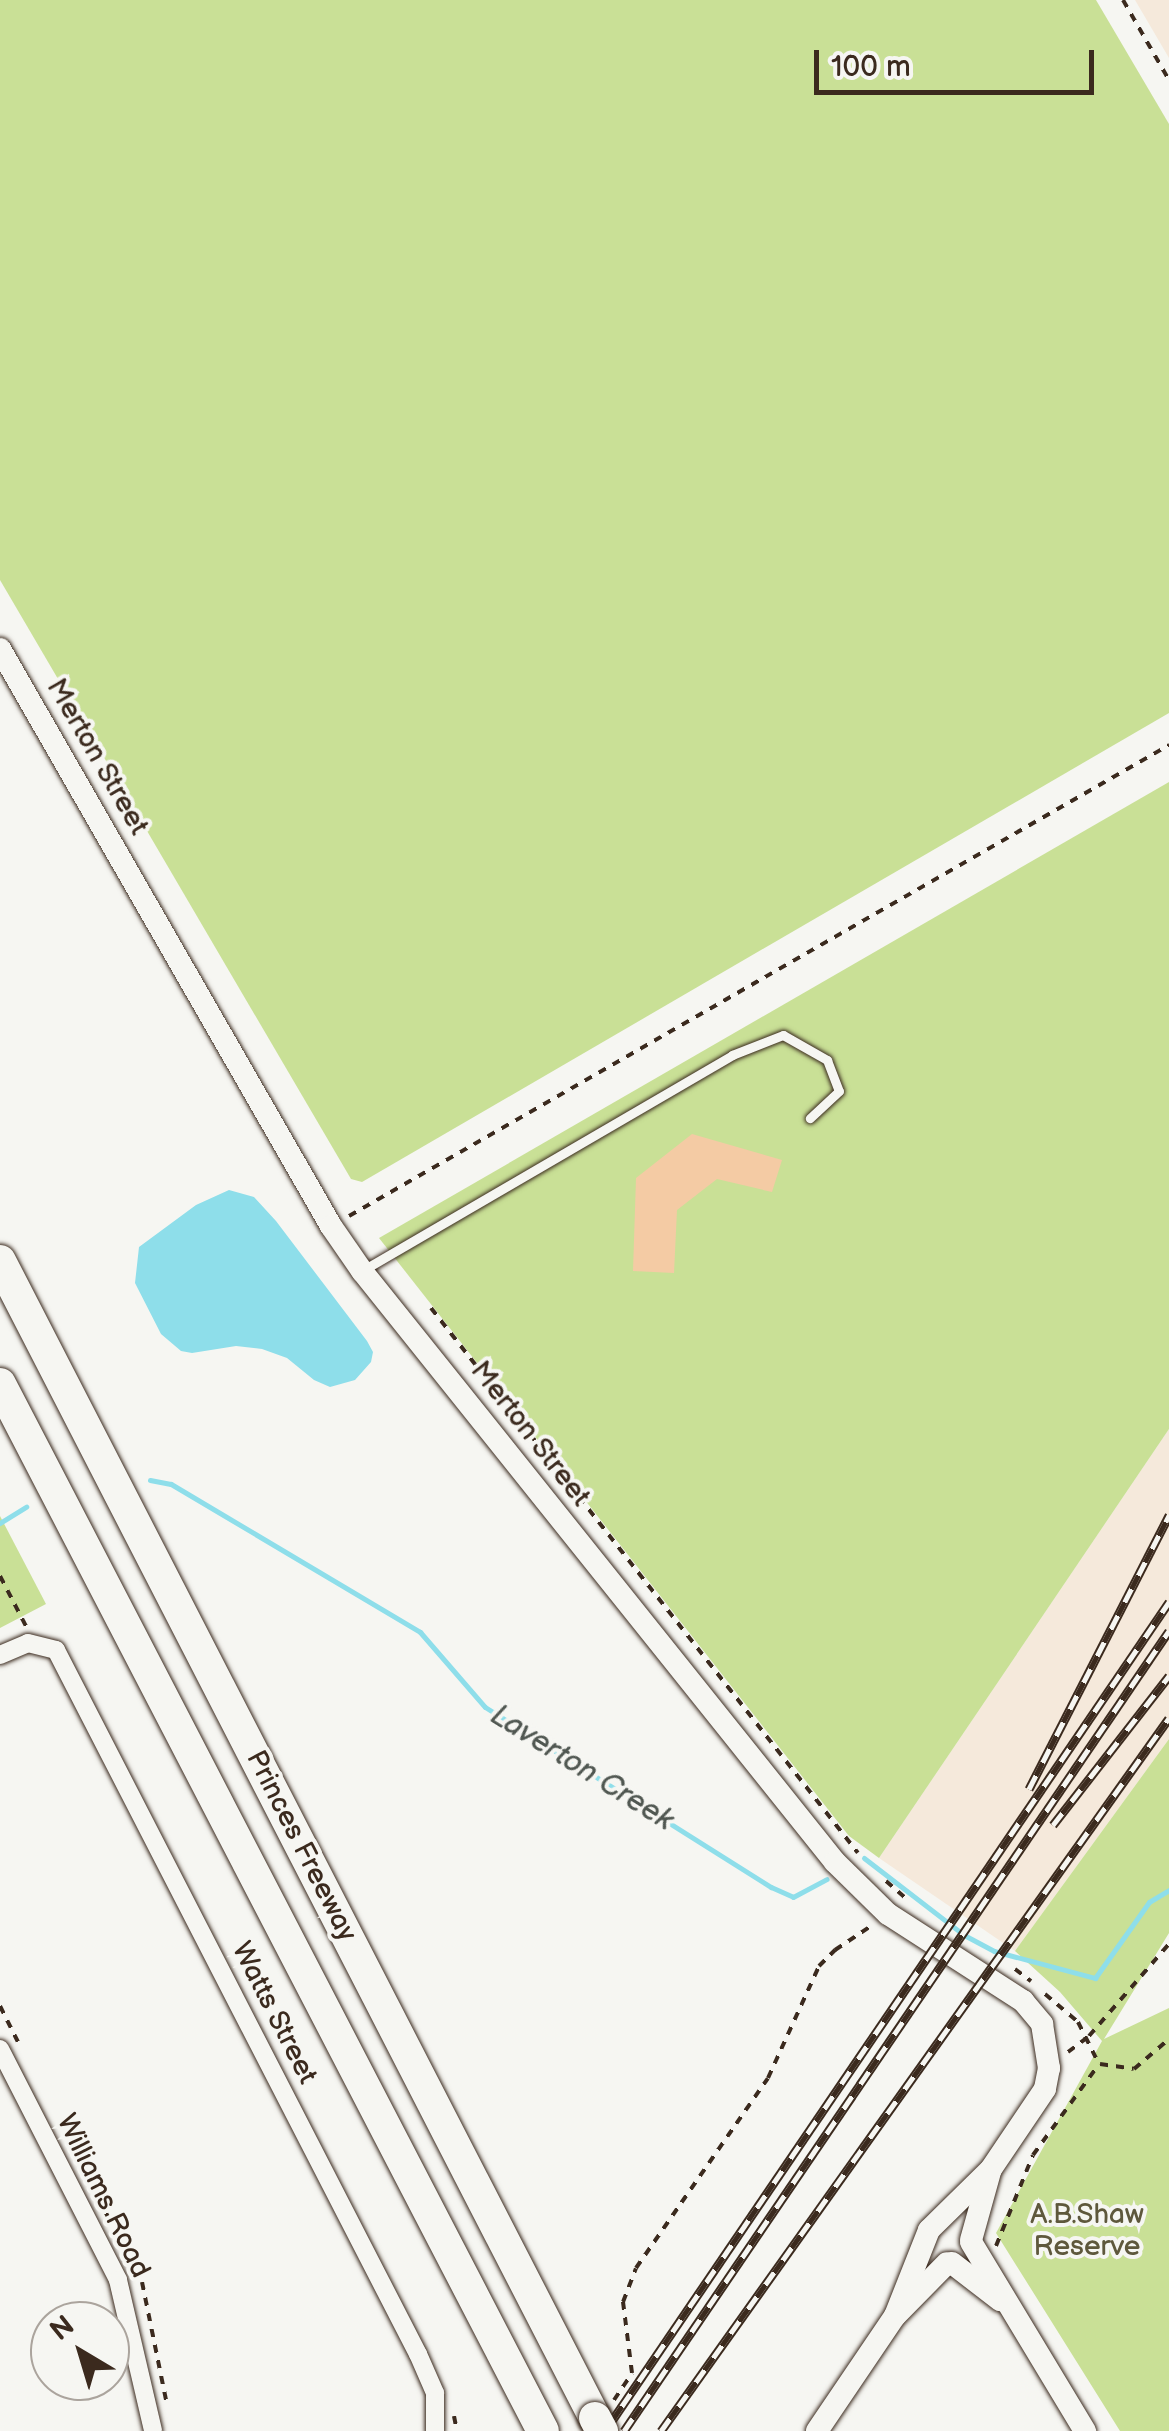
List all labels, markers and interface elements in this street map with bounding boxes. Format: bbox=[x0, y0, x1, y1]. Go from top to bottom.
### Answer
scale bar bbox=[819, 30, 1099, 92]
text: 100 m bbox=[831, 49, 911, 85]
street label: Merton Street bbox=[39, 673, 155, 841]
street label: Merton Street bbox=[463, 1355, 597, 1513]
water label: Laverton Creek bbox=[484, 1697, 680, 1839]
street label: Princes Freeway bbox=[238, 1745, 364, 1947]
street label: Watts Street bbox=[224, 1936, 324, 2090]
street label: Williams Road bbox=[49, 2109, 157, 2283]
park label: A.B.Shaw Reserve bbox=[1030, 2198, 1144, 2264]
north arrow bbox=[30, 2301, 130, 2401]
text: N bbox=[44, 2309, 81, 2348]

